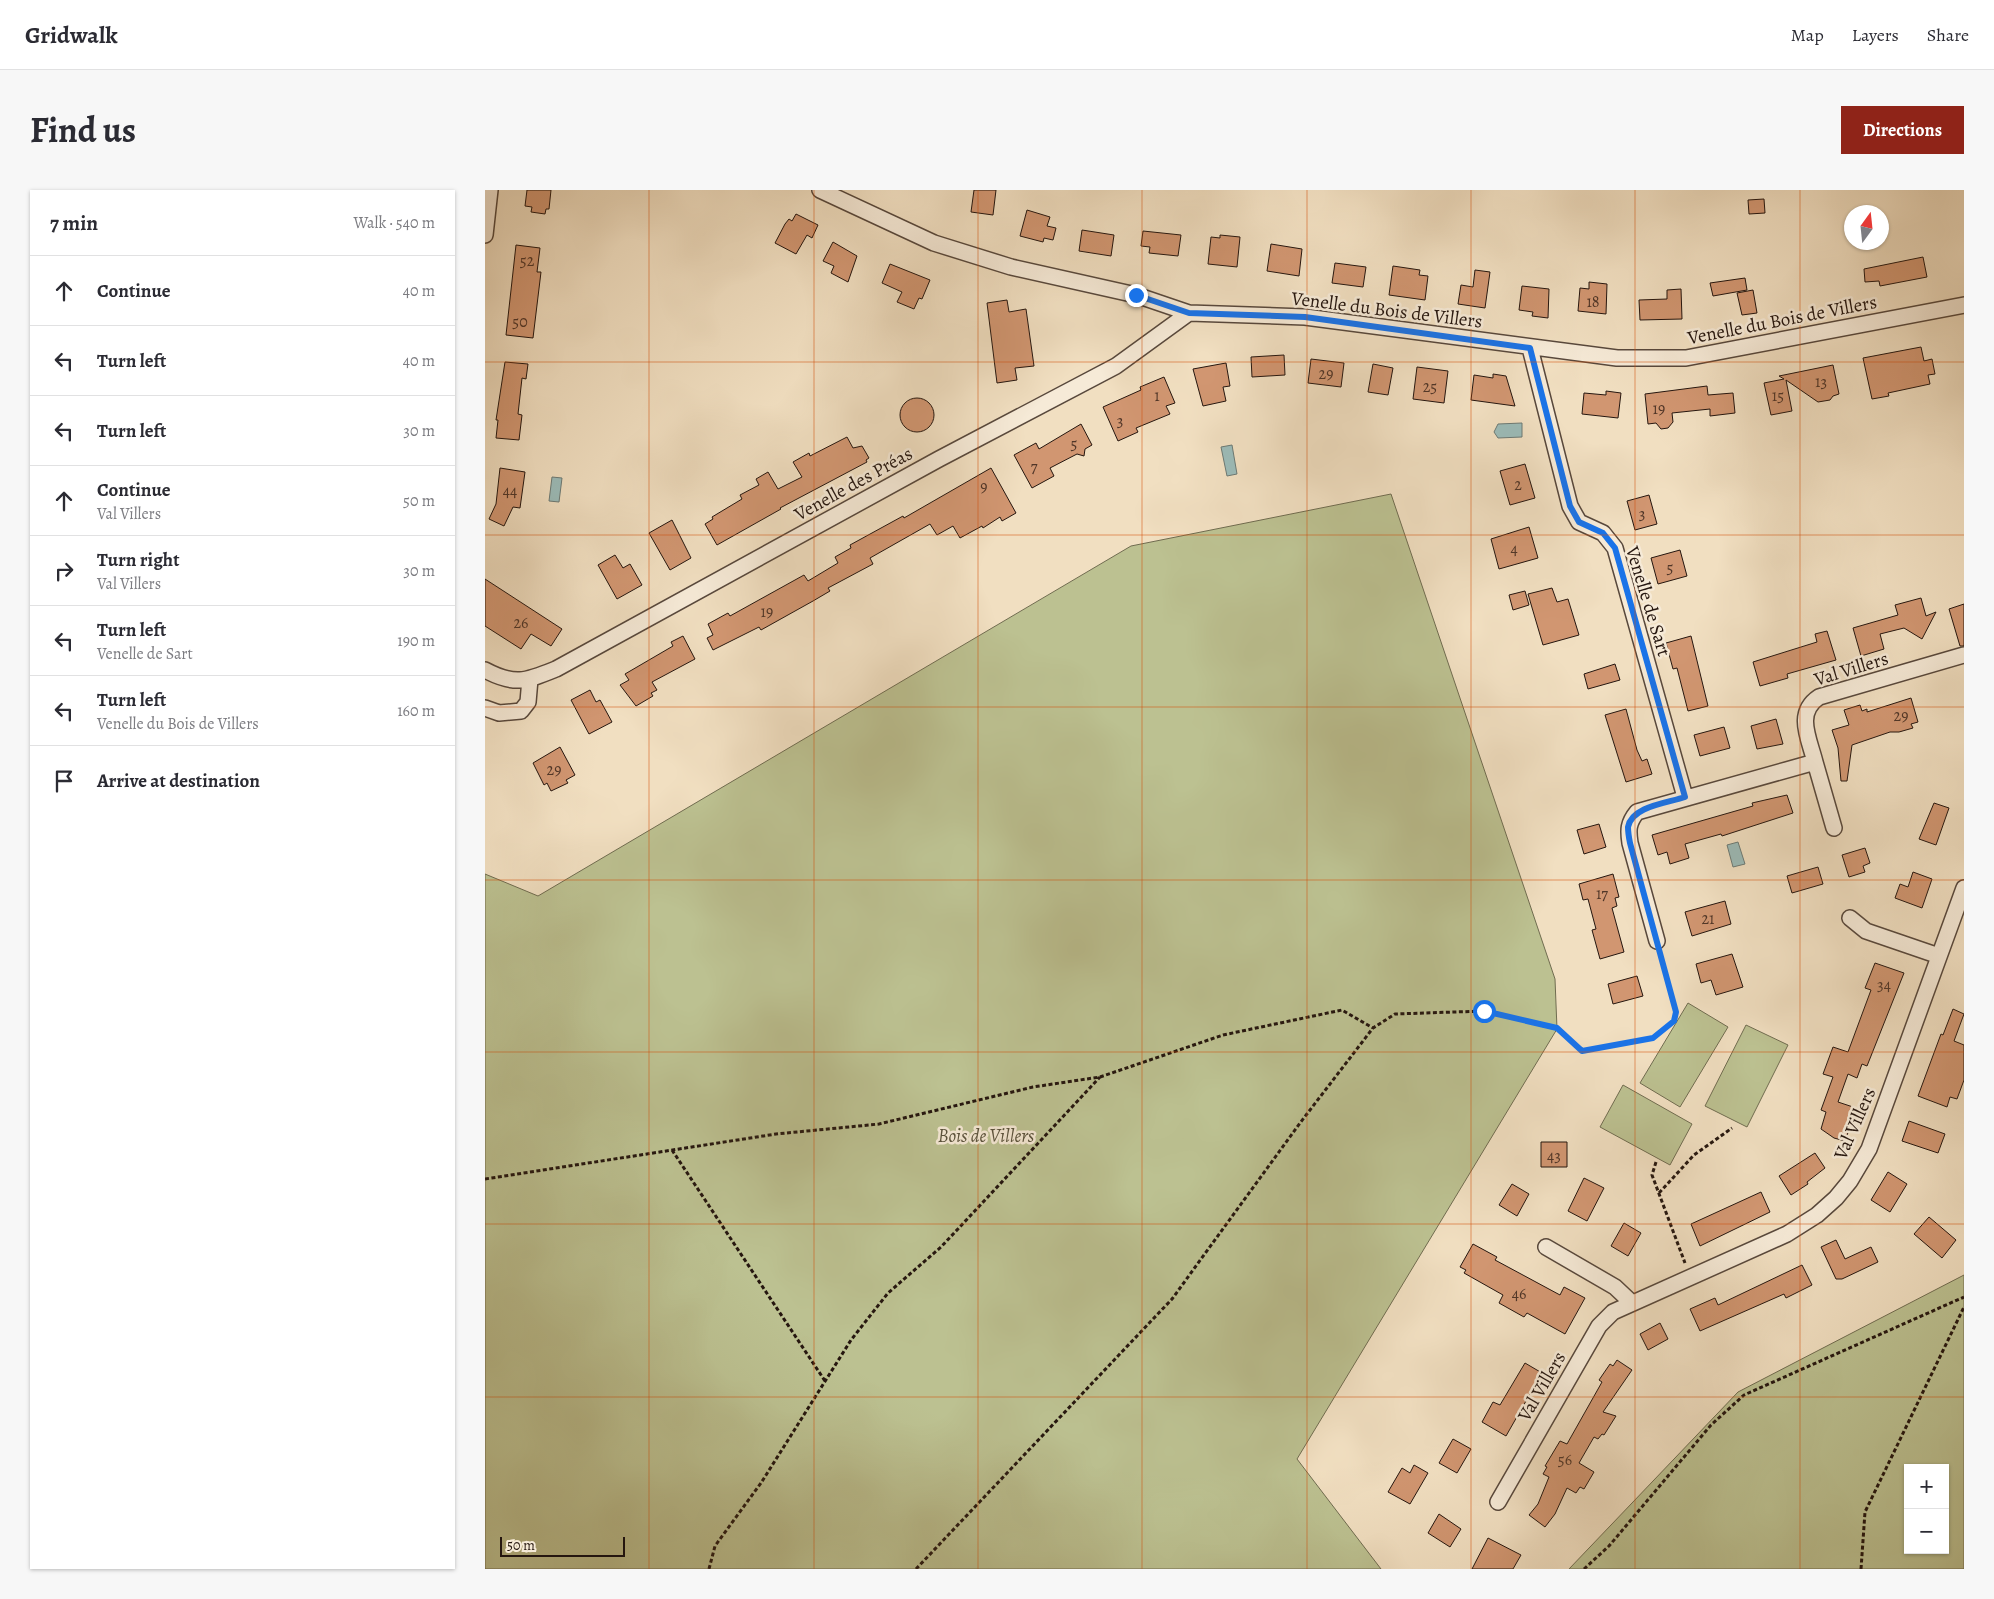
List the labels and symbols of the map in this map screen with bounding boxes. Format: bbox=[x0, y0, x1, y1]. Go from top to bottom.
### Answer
north arrow bbox=[1844, 205, 1889, 250]
house number: 52 bbox=[520, 250, 535, 272]
route end bbox=[1125, 284, 1148, 307]
street label: Venelle du Bois de Villers bbox=[1289, 285, 1484, 335]
street label: Venelle du Bois de Villers bbox=[1684, 289, 1879, 351]
house number: 18 bbox=[1586, 291, 1600, 313]
house number: 50 bbox=[512, 311, 528, 333]
house number: 29 bbox=[1319, 363, 1333, 385]
house number: 13 bbox=[1815, 371, 1827, 393]
house number: 25 bbox=[1423, 376, 1437, 398]
house number: 1 bbox=[1154, 385, 1160, 407]
house number: 15 bbox=[1772, 385, 1784, 407]
house number: 19 bbox=[1653, 398, 1665, 420]
house number: 3 bbox=[1117, 410, 1123, 432]
house number: 5 bbox=[1071, 433, 1078, 455]
street label: Venelle des Préas bbox=[789, 441, 917, 528]
house number: 7 bbox=[1031, 456, 1038, 478]
house number: 2 bbox=[1514, 474, 1522, 496]
house number: 9 bbox=[980, 476, 988, 498]
house number: 44 bbox=[503, 480, 517, 502]
house number: 3 bbox=[1639, 503, 1645, 525]
house number: 4 bbox=[1510, 538, 1518, 560]
street label: Venelle de Sart bbox=[1619, 542, 1677, 659]
house number: 5 bbox=[1667, 557, 1674, 579]
house number: 19 bbox=[761, 601, 773, 623]
house number: 26 bbox=[514, 612, 529, 634]
street label: Val Villers bbox=[1810, 645, 1892, 693]
house number: 29 bbox=[1894, 705, 1908, 727]
house number: 29 bbox=[547, 759, 561, 781]
house number: 17 bbox=[1596, 883, 1608, 905]
house number: 21 bbox=[1701, 908, 1715, 930]
house number: 34 bbox=[1877, 974, 1891, 996]
route start bbox=[1473, 1000, 1496, 1023]
street label: Val Villers bbox=[1827, 1083, 1882, 1164]
park label: Bois de Villers bbox=[938, 1123, 1035, 1149]
house number: 43 bbox=[1547, 1145, 1561, 1167]
house number: 46 bbox=[1512, 1283, 1526, 1305]
street label: Val Villers bbox=[1511, 1347, 1572, 1427]
house number: 56 bbox=[1558, 1449, 1572, 1471]
scale bar bbox=[500, 1534, 625, 1557]

